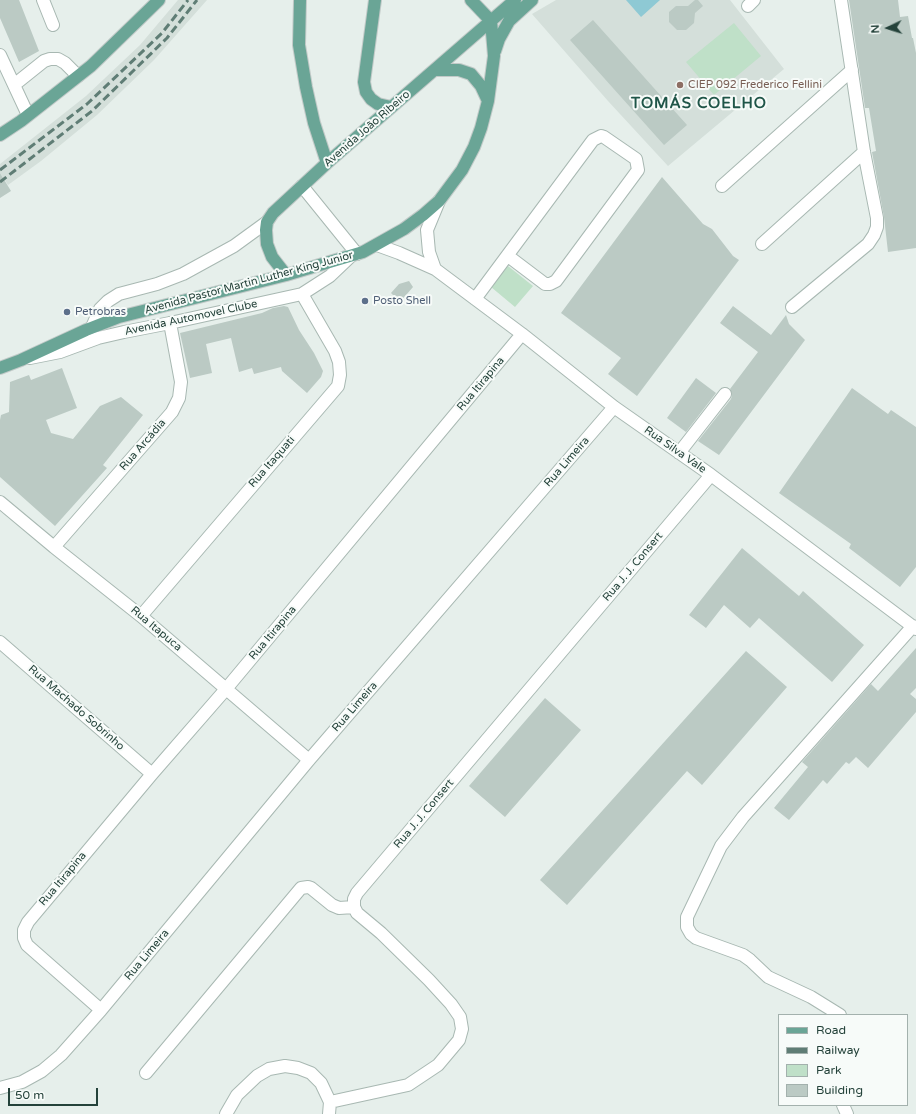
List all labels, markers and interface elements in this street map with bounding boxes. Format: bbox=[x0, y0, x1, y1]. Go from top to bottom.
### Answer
north arrow bbox=[868, 8, 908, 48]
text: N bbox=[869, 24, 882, 34]
place label: CIEP 092 Frederico Fellini bbox=[688, 78, 822, 92]
marker: CIEP 092 Frederico Fellini bbox=[675, 80, 685, 90]
street label: Avenida João Ribeiro bbox=[321, 88, 413, 170]
district label: TOMÁS COELHO bbox=[631, 95, 767, 113]
street label: Avenida Pastor Martin Luther King Junior bbox=[143, 249, 355, 317]
place label: Posto Shell bbox=[373, 294, 431, 308]
marker: Posto Shell bbox=[360, 296, 370, 306]
street label: Avenida Automovel Clube bbox=[123, 297, 259, 339]
place label: Petrobras bbox=[75, 305, 126, 319]
marker: Petrobras bbox=[62, 307, 72, 317]
street label: Rua Itirapina bbox=[455, 354, 507, 414]
street label: Rua Arcádia bbox=[117, 417, 169, 473]
street label: Rua Silva Vale bbox=[641, 424, 709, 476]
street label: Rua Itaquati bbox=[246, 434, 298, 490]
street label: Rua Limeira bbox=[542, 434, 592, 490]
street label: Rua J. J. Consert bbox=[600, 530, 666, 604]
street label: Rua Itirapina bbox=[247, 603, 299, 663]
street label: Rua Itapuca bbox=[128, 604, 184, 654]
street label: Rua Machado Sobrinho bbox=[25, 663, 127, 753]
street label: Rua Limeira bbox=[330, 679, 380, 735]
street label: Rua J. J. Consert bbox=[391, 777, 457, 851]
street label: Rua Itirapina bbox=[37, 849, 89, 909]
street label: Rua Limeira bbox=[122, 927, 172, 983]
legend bbox=[778, 1014, 908, 1106]
text: Road bbox=[816, 1023, 846, 1037]
text: Railway bbox=[816, 1043, 860, 1057]
text: Park bbox=[816, 1063, 842, 1077]
scale bar bbox=[10, 1080, 100, 1106]
text: Building bbox=[816, 1083, 863, 1097]
text: 50 m bbox=[15, 1088, 44, 1102]

